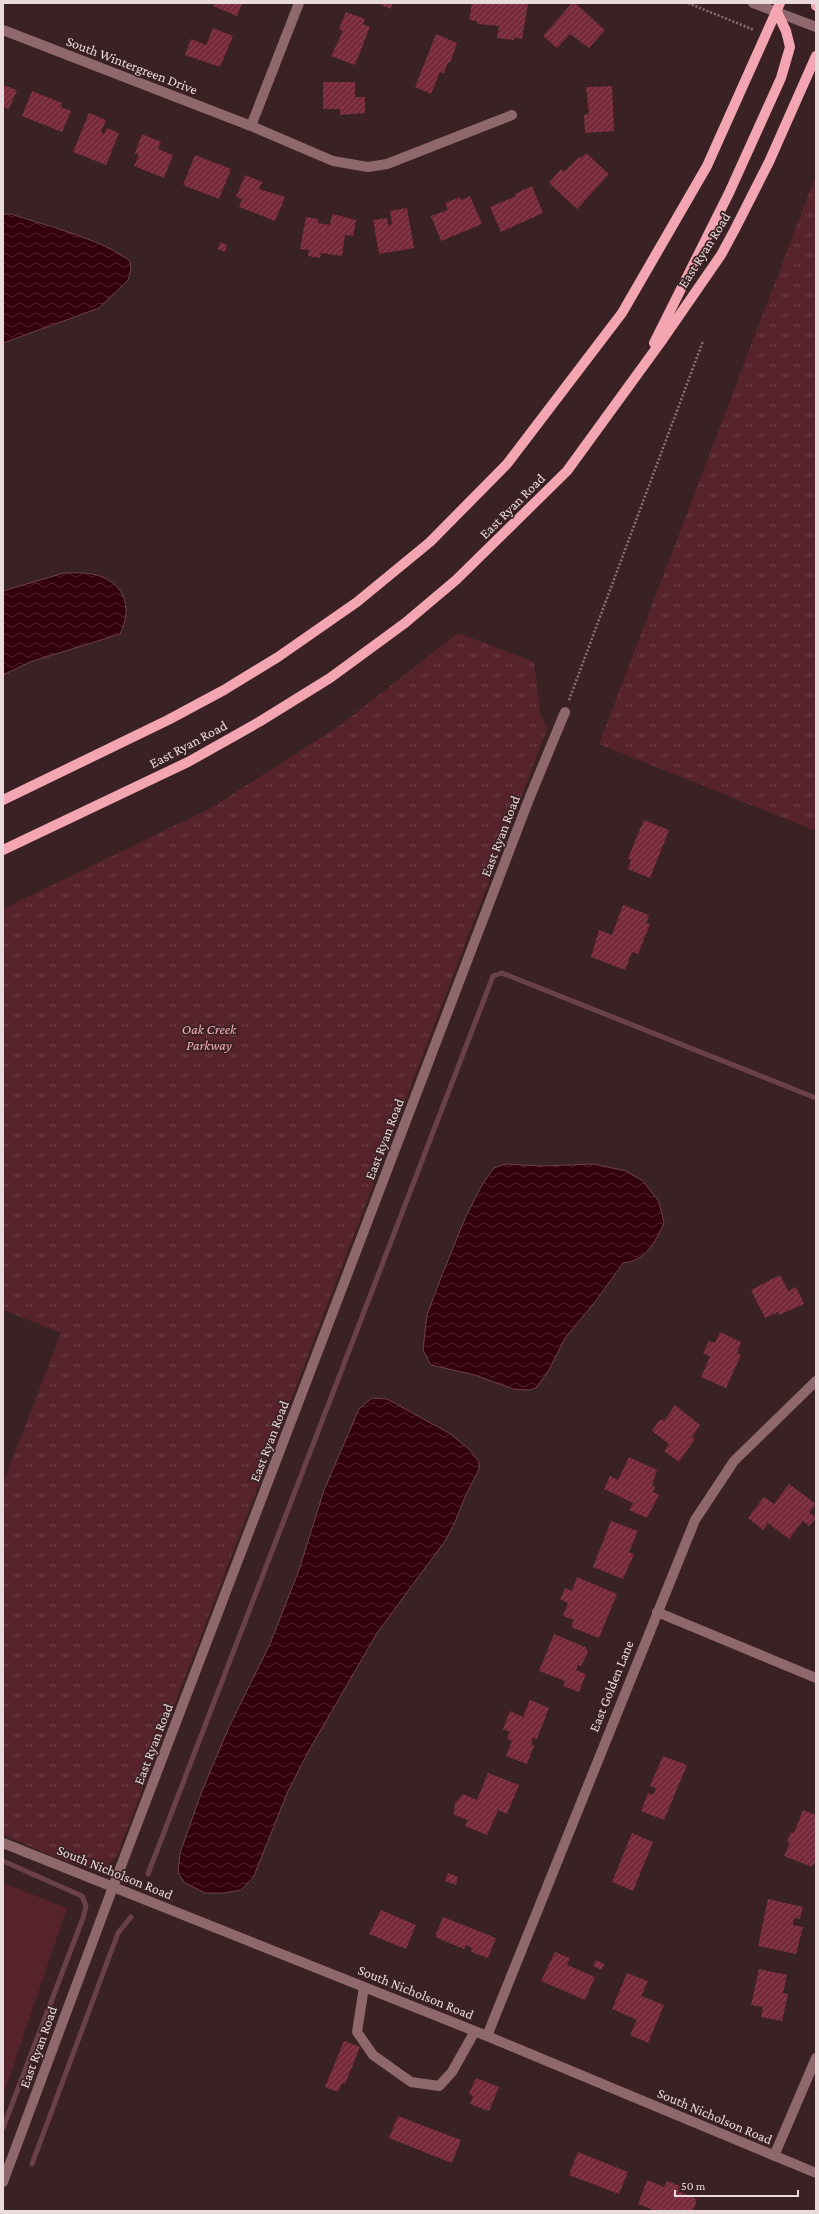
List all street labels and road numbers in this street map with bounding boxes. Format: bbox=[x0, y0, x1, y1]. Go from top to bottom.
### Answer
street label: South Wintergreen Drive bbox=[64, 33, 200, 97]
street label: East Ryan Road bbox=[675, 209, 734, 291]
street label: East Ryan Road bbox=[476, 470, 548, 542]
street label: East Ryan Road bbox=[146, 717, 230, 771]
street label: East Ryan Road bbox=[477, 793, 523, 879]
street label: East Ryan Road bbox=[361, 1096, 407, 1182]
street label: East Ryan Road bbox=[246, 1398, 292, 1484]
street label: East Golden Lane bbox=[585, 1638, 637, 1734]
street label: East Ryan Road bbox=[130, 1701, 176, 1787]
street label: South Nicholson Road bbox=[55, 1841, 176, 1903]
street label: South Nicholson Road bbox=[356, 1961, 477, 2023]
street label: East Ryan Road bbox=[16, 2003, 60, 2090]
street label: South Nicholson Road bbox=[655, 2085, 776, 2148]

